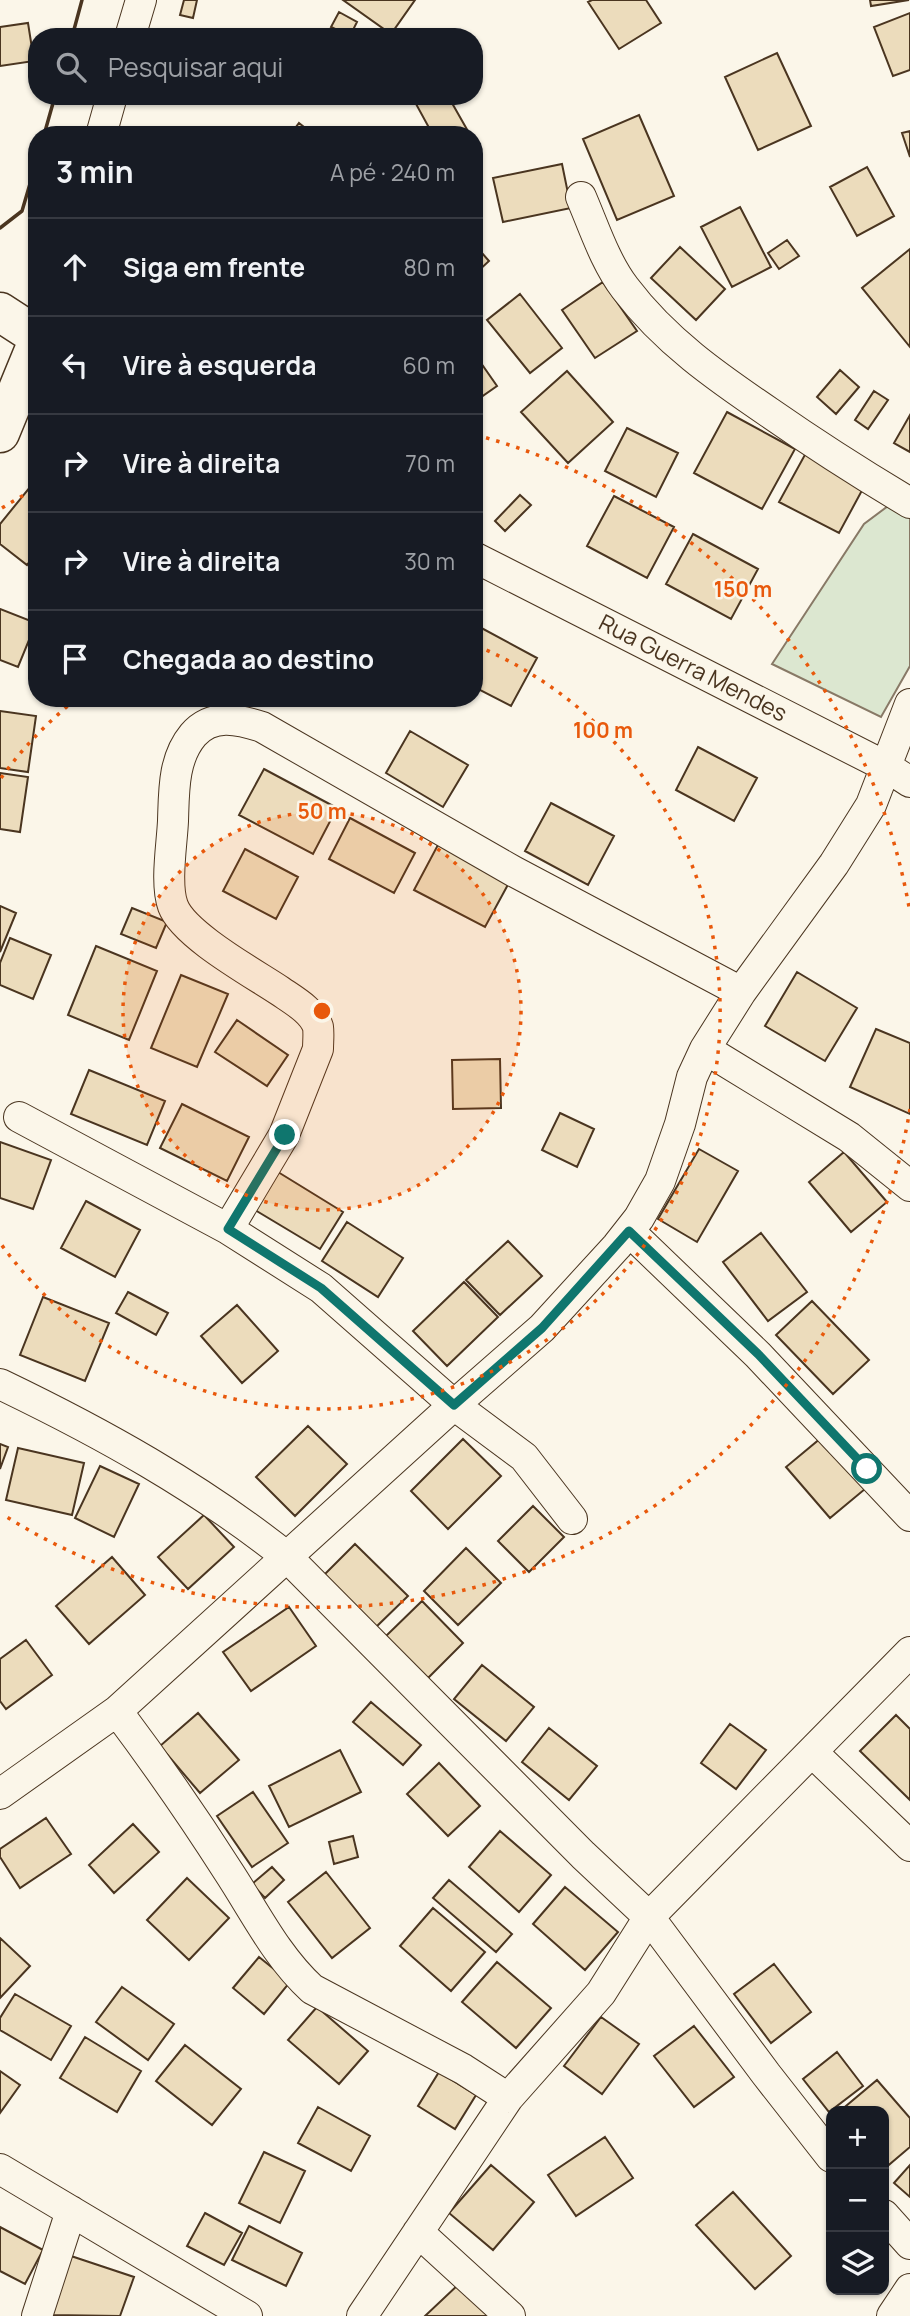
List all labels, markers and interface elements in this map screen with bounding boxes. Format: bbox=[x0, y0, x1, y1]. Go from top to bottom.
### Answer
search box bbox=[28, 28, 483, 105]
icon: search bbox=[52, 48, 90, 86]
text: Pesquisar aqui bbox=[108, 49, 283, 85]
text: 3 min bbox=[56, 151, 134, 192]
text: A pé · 240 m bbox=[330, 156, 455, 188]
icon: ahead bbox=[56, 248, 94, 286]
text: Siga em frente bbox=[123, 249, 305, 285]
text: 80 m bbox=[404, 251, 455, 283]
icon: left bbox=[56, 346, 94, 384]
text: Vire à esquerda bbox=[123, 347, 316, 383]
text: 60 m bbox=[403, 349, 455, 381]
icon: right bbox=[56, 444, 94, 482]
text: Vire à direita bbox=[123, 445, 280, 481]
text: 70 m bbox=[405, 447, 455, 479]
icon: right bbox=[56, 542, 94, 580]
text: Vire à direita bbox=[123, 543, 280, 579]
text: 30 m bbox=[404, 545, 455, 577]
text: 150 m bbox=[714, 575, 772, 603]
street label: Rua Guerra Mendes bbox=[594, 606, 793, 728]
icon: arrive bbox=[56, 640, 94, 678]
text: Chegada ao destino bbox=[123, 641, 374, 677]
text: 100 m bbox=[573, 716, 633, 744]
text: 50 m bbox=[297, 797, 347, 825]
centre of rings bbox=[310, 999, 334, 1023]
route end bbox=[269, 1119, 300, 1150]
route start bbox=[851, 1453, 882, 1484]
map controls bbox=[826, 2106, 889, 2295]
button: + bbox=[826, 2106, 889, 2169]
button: − bbox=[826, 2169, 889, 2232]
button: layers bbox=[826, 2232, 889, 2295]

